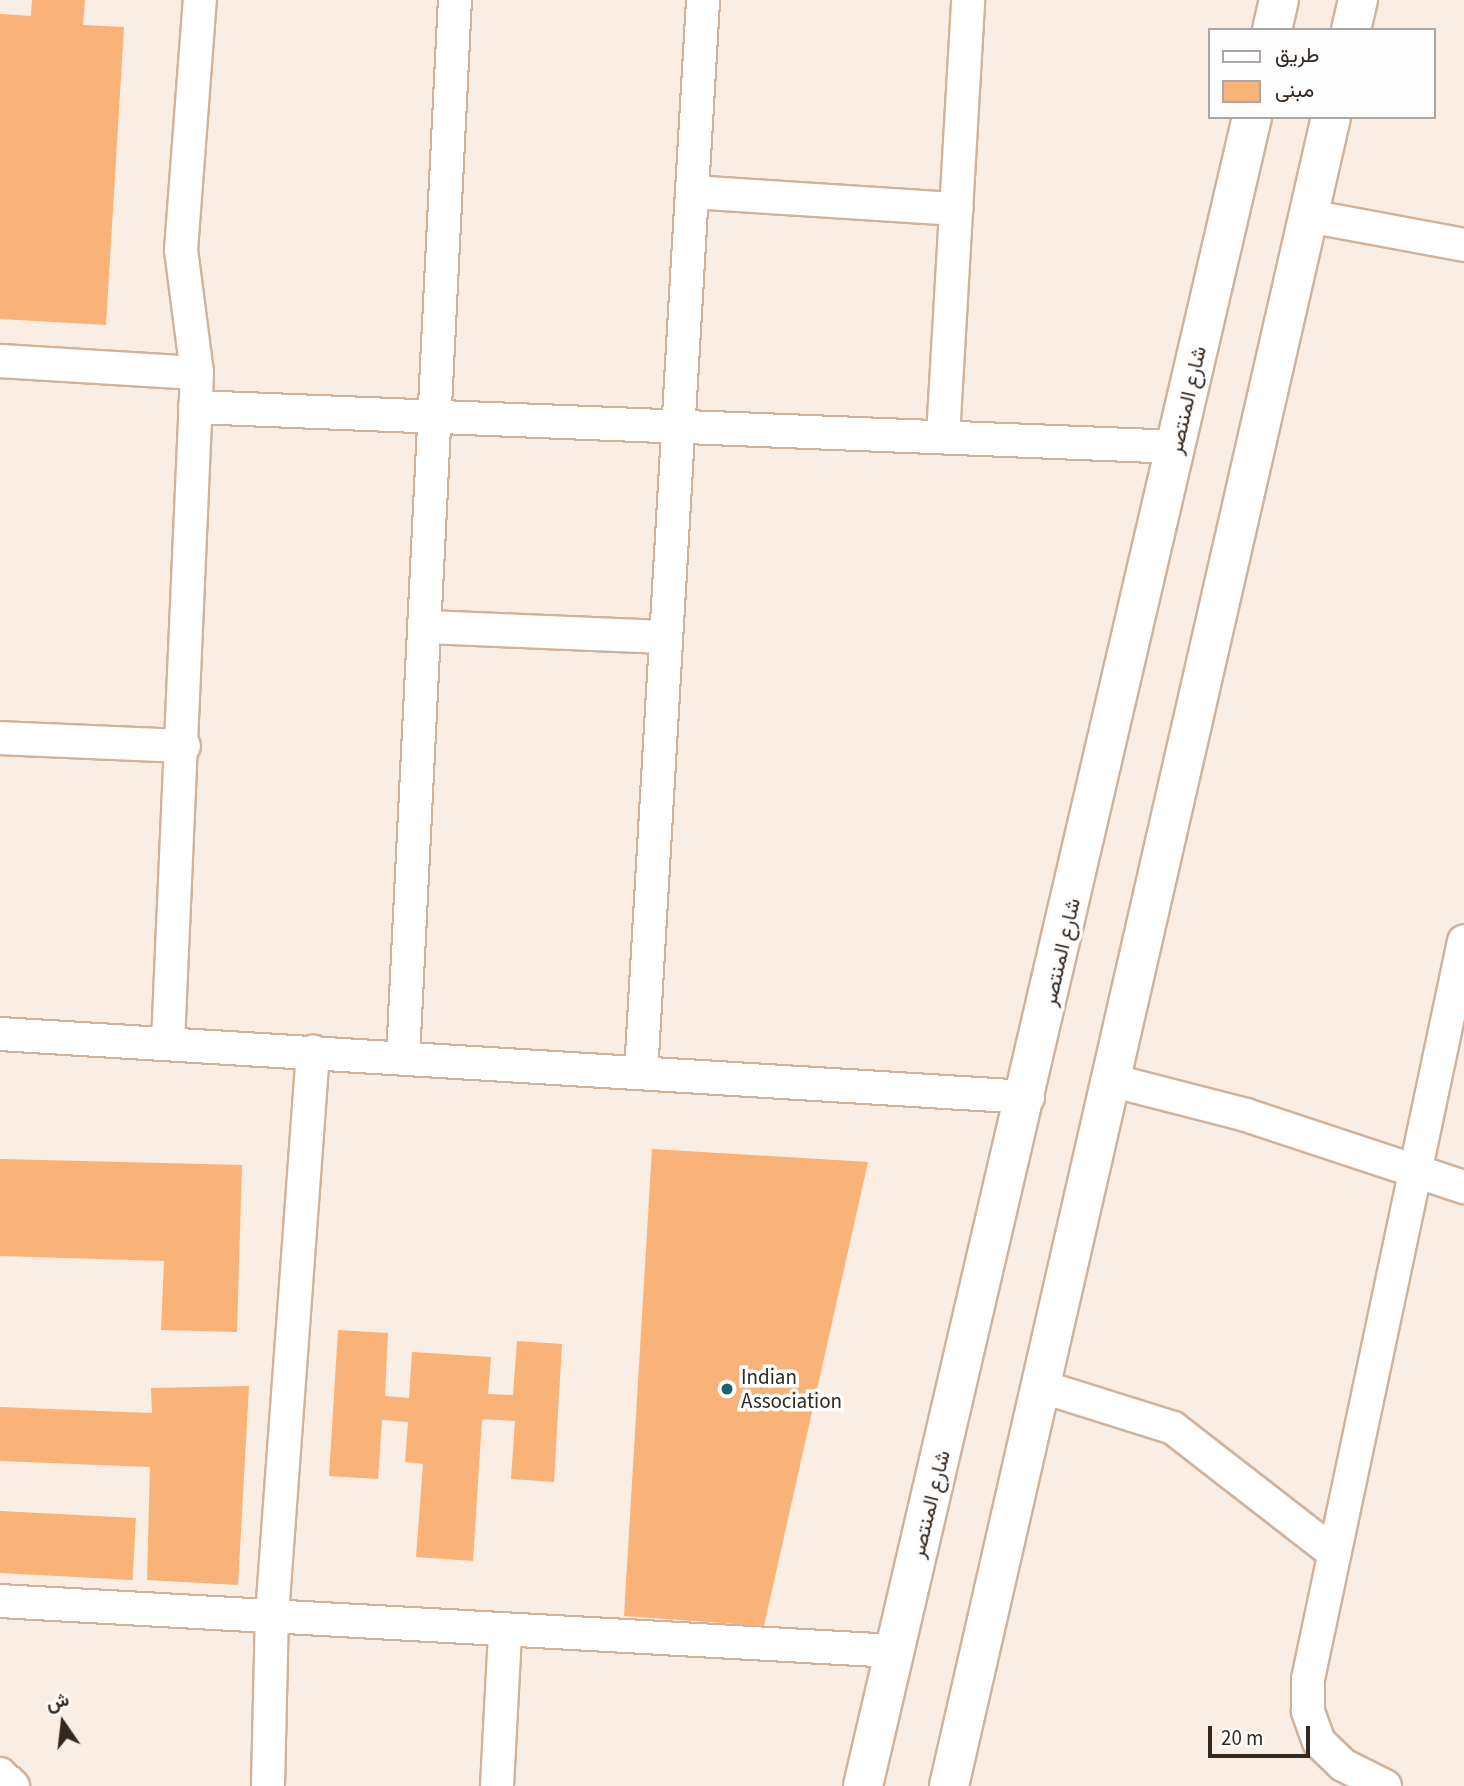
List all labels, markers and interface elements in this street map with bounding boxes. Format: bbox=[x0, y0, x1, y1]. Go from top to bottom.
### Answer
legend bbox=[1208, 28, 1436, 119]
text: طريق bbox=[1275, 40, 1320, 70]
text: مبنى bbox=[1275, 75, 1314, 105]
street label: شارع المنتصر bbox=[1162, 343, 1212, 457]
street label: شارع المنتصر bbox=[1036, 895, 1086, 1009]
place label: Indian Association bbox=[741, 1364, 842, 1414]
marker: Indian Association bbox=[719, 1381, 735, 1397]
street label: شارع المنتصر bbox=[904, 1448, 956, 1560]
text: ش bbox=[43, 1686, 72, 1718]
north arrow bbox=[28, 1688, 98, 1758]
scale bar bbox=[1212, 1712, 1314, 1756]
text: 20 m bbox=[1221, 1723, 1263, 1753]

